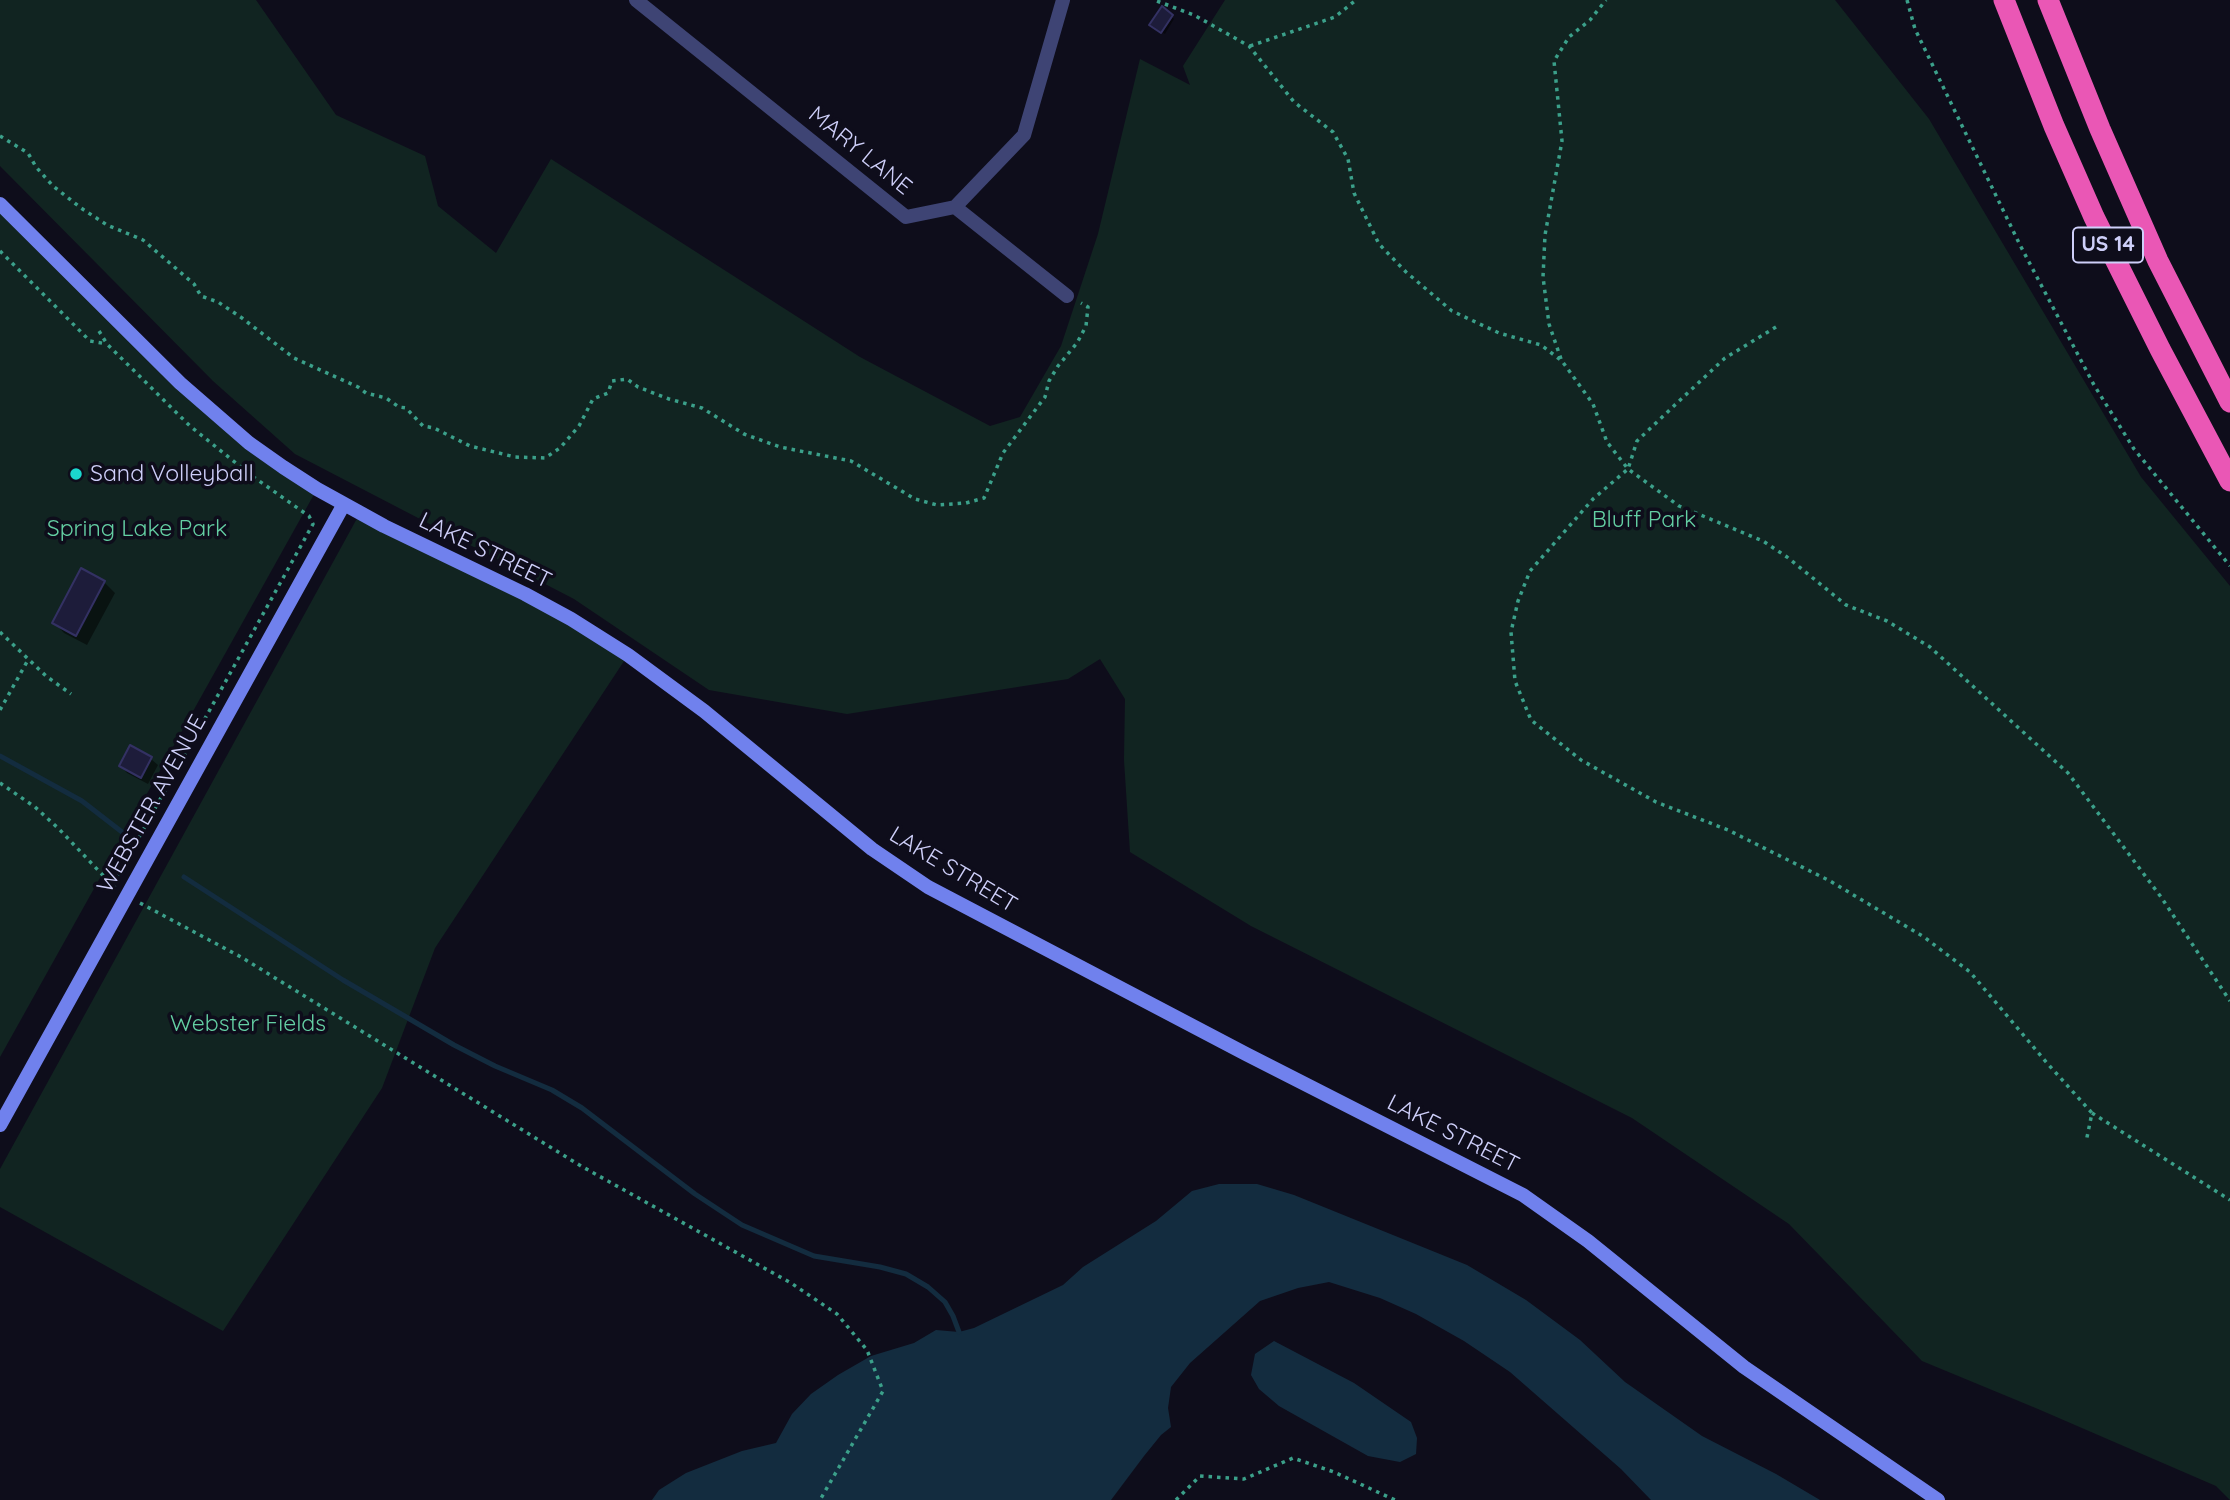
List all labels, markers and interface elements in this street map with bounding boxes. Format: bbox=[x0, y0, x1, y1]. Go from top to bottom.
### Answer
street label: MARY LANE bbox=[803, 101, 917, 201]
road number: US 14 bbox=[2073, 228, 2143, 262]
place label: Sand Volleyball bbox=[90, 460, 254, 488]
marker: Sand Volleyball bbox=[68, 466, 84, 482]
park label: Bluff Park bbox=[1592, 506, 1696, 534]
street label: LAKE STREET bbox=[414, 507, 556, 595]
park label: Spring Lake Park bbox=[47, 515, 227, 543]
street label: WEBSTER AVENUE bbox=[92, 710, 212, 898]
street label: LAKE STREET bbox=[884, 821, 1022, 919]
park label: Webster Fields bbox=[170, 1010, 326, 1038]
street label: LAKE STREET bbox=[1382, 1089, 1524, 1179]

